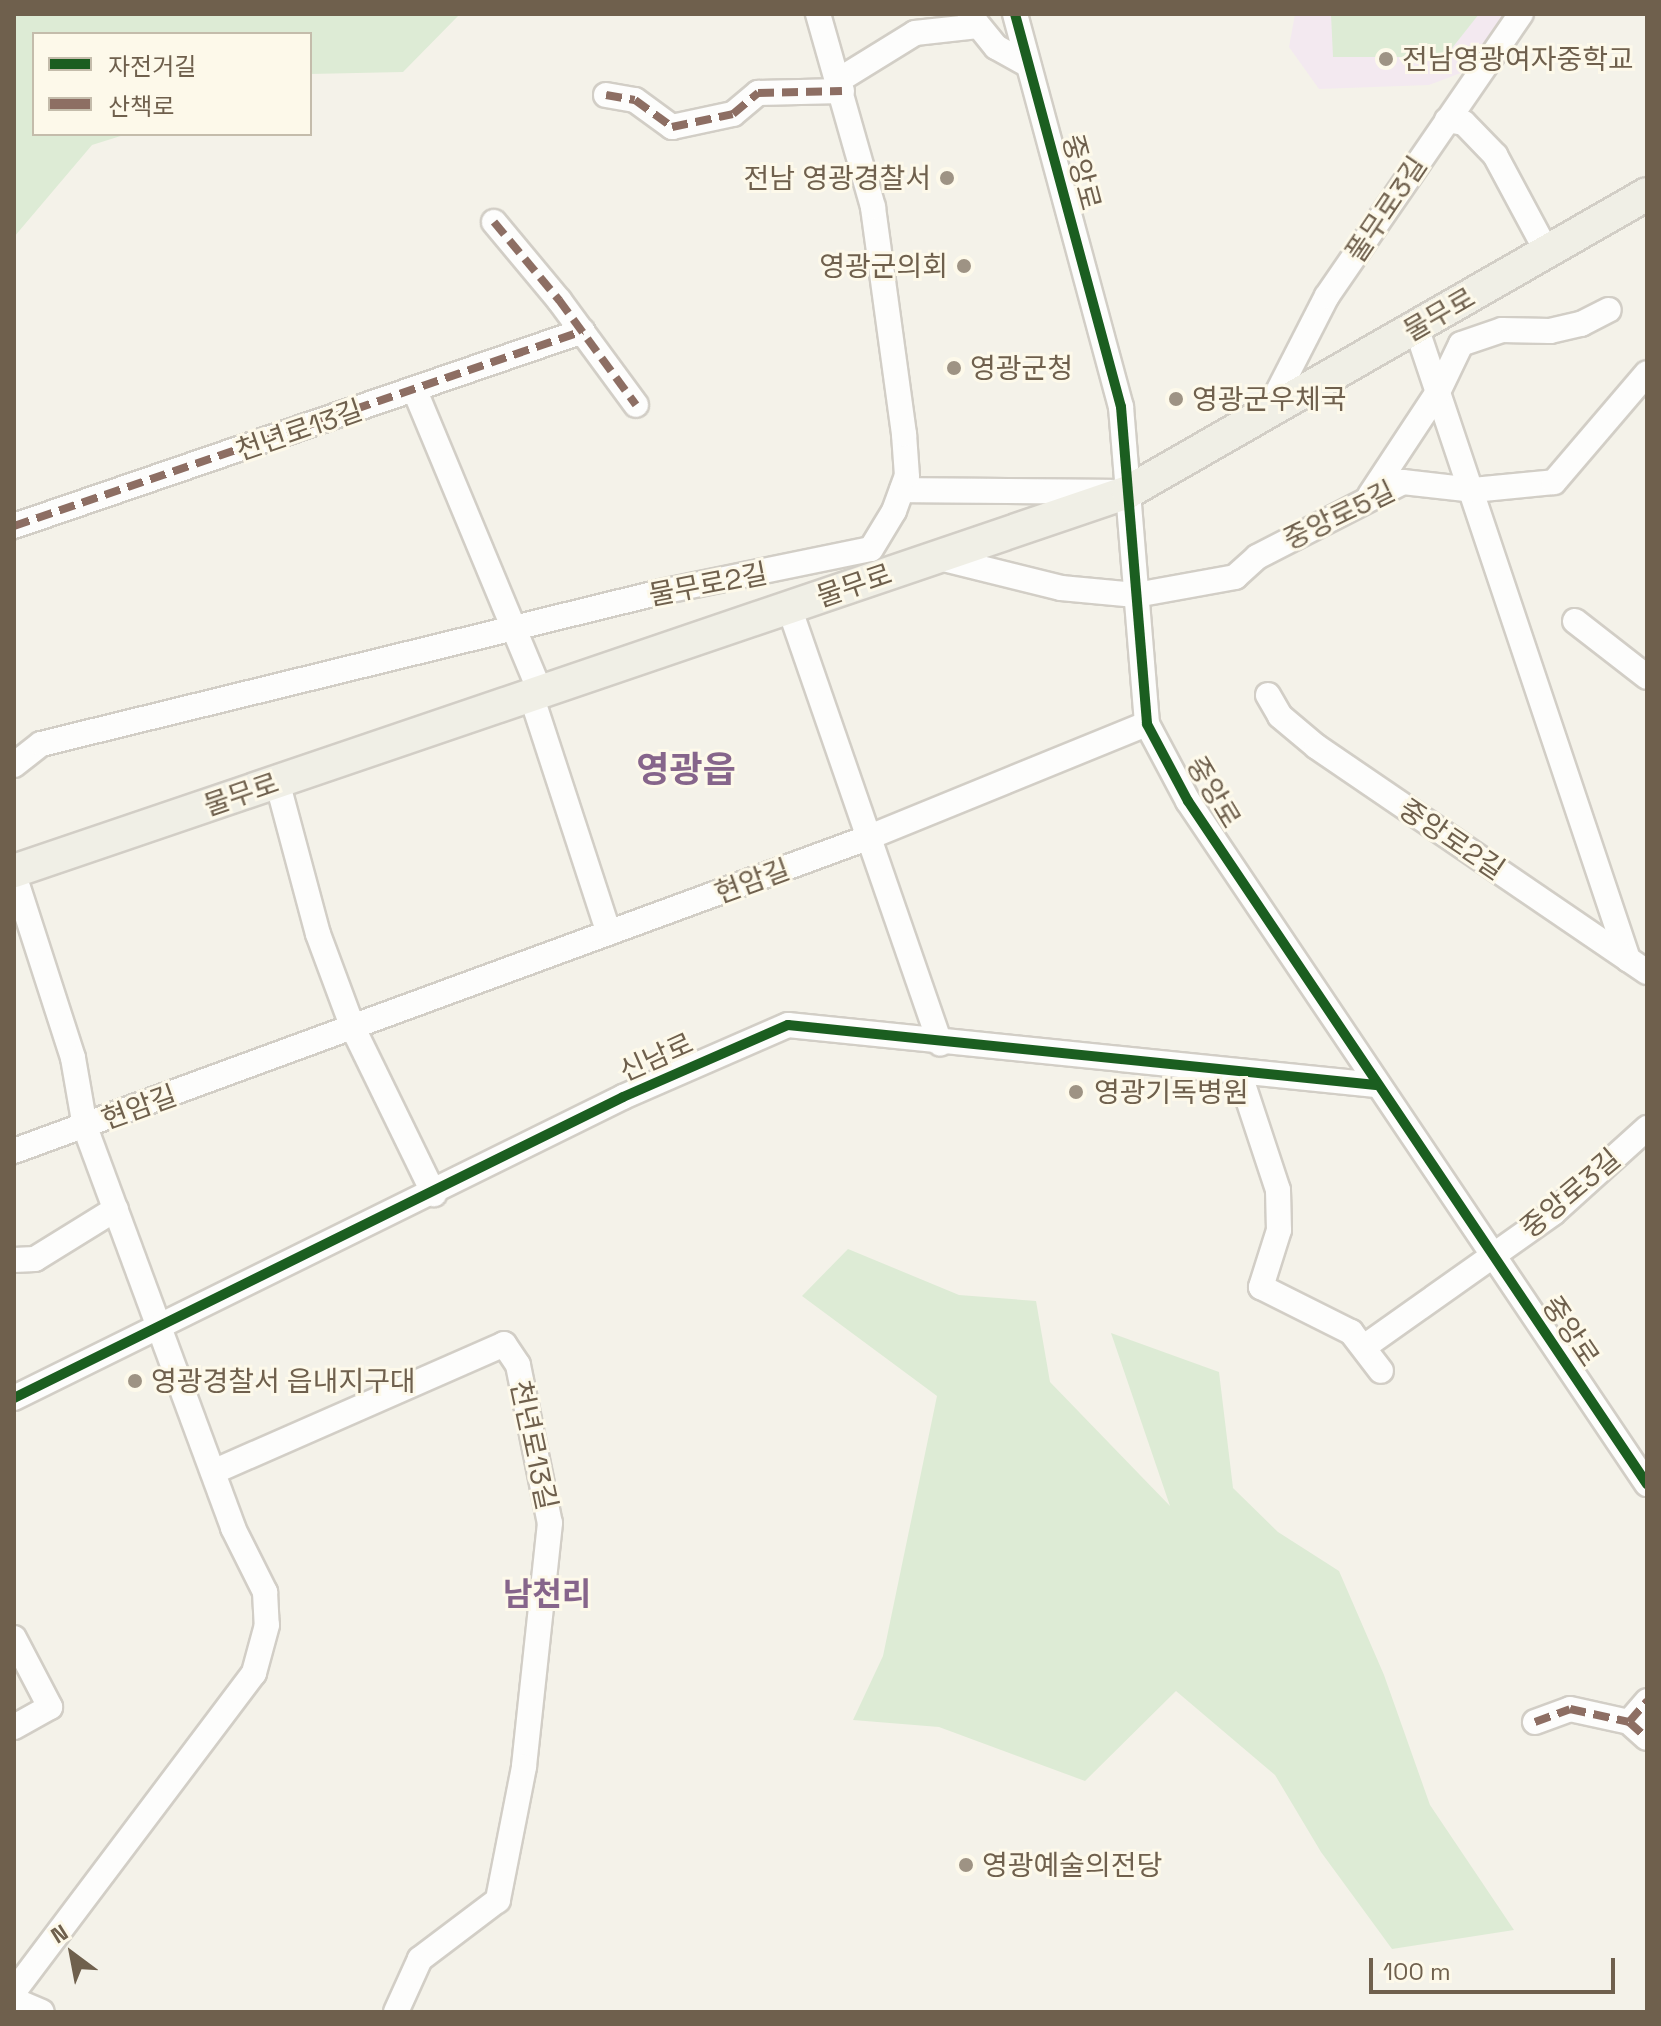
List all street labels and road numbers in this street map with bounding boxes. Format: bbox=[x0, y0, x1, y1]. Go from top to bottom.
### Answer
street label: 중앙로 bbox=[1056, 130, 1108, 214]
street label: 풀무로3길 bbox=[1339, 150, 1433, 268]
street label: 물무로 bbox=[1397, 280, 1481, 348]
street label: 천년로13길 bbox=[231, 393, 367, 467]
street label: 중앙로5길 bbox=[1278, 474, 1400, 556]
street label: 물무로2길 bbox=[646, 556, 770, 612]
street label: 물무로 bbox=[812, 557, 896, 613]
street label: 중앙로 bbox=[1180, 750, 1248, 834]
street label: 물무로 bbox=[199, 766, 283, 822]
street label: 중앙로2길 bbox=[1393, 792, 1511, 886]
street label: 현암길 bbox=[710, 852, 794, 910]
street label: 신남로 bbox=[614, 1026, 698, 1088]
street label: 현암길 bbox=[97, 1078, 181, 1136]
street label: 중앙로3길 bbox=[1513, 1142, 1627, 1244]
street label: 중앙로 bbox=[1535, 1290, 1607, 1372]
street label: 천년로13길 bbox=[504, 1377, 564, 1513]

